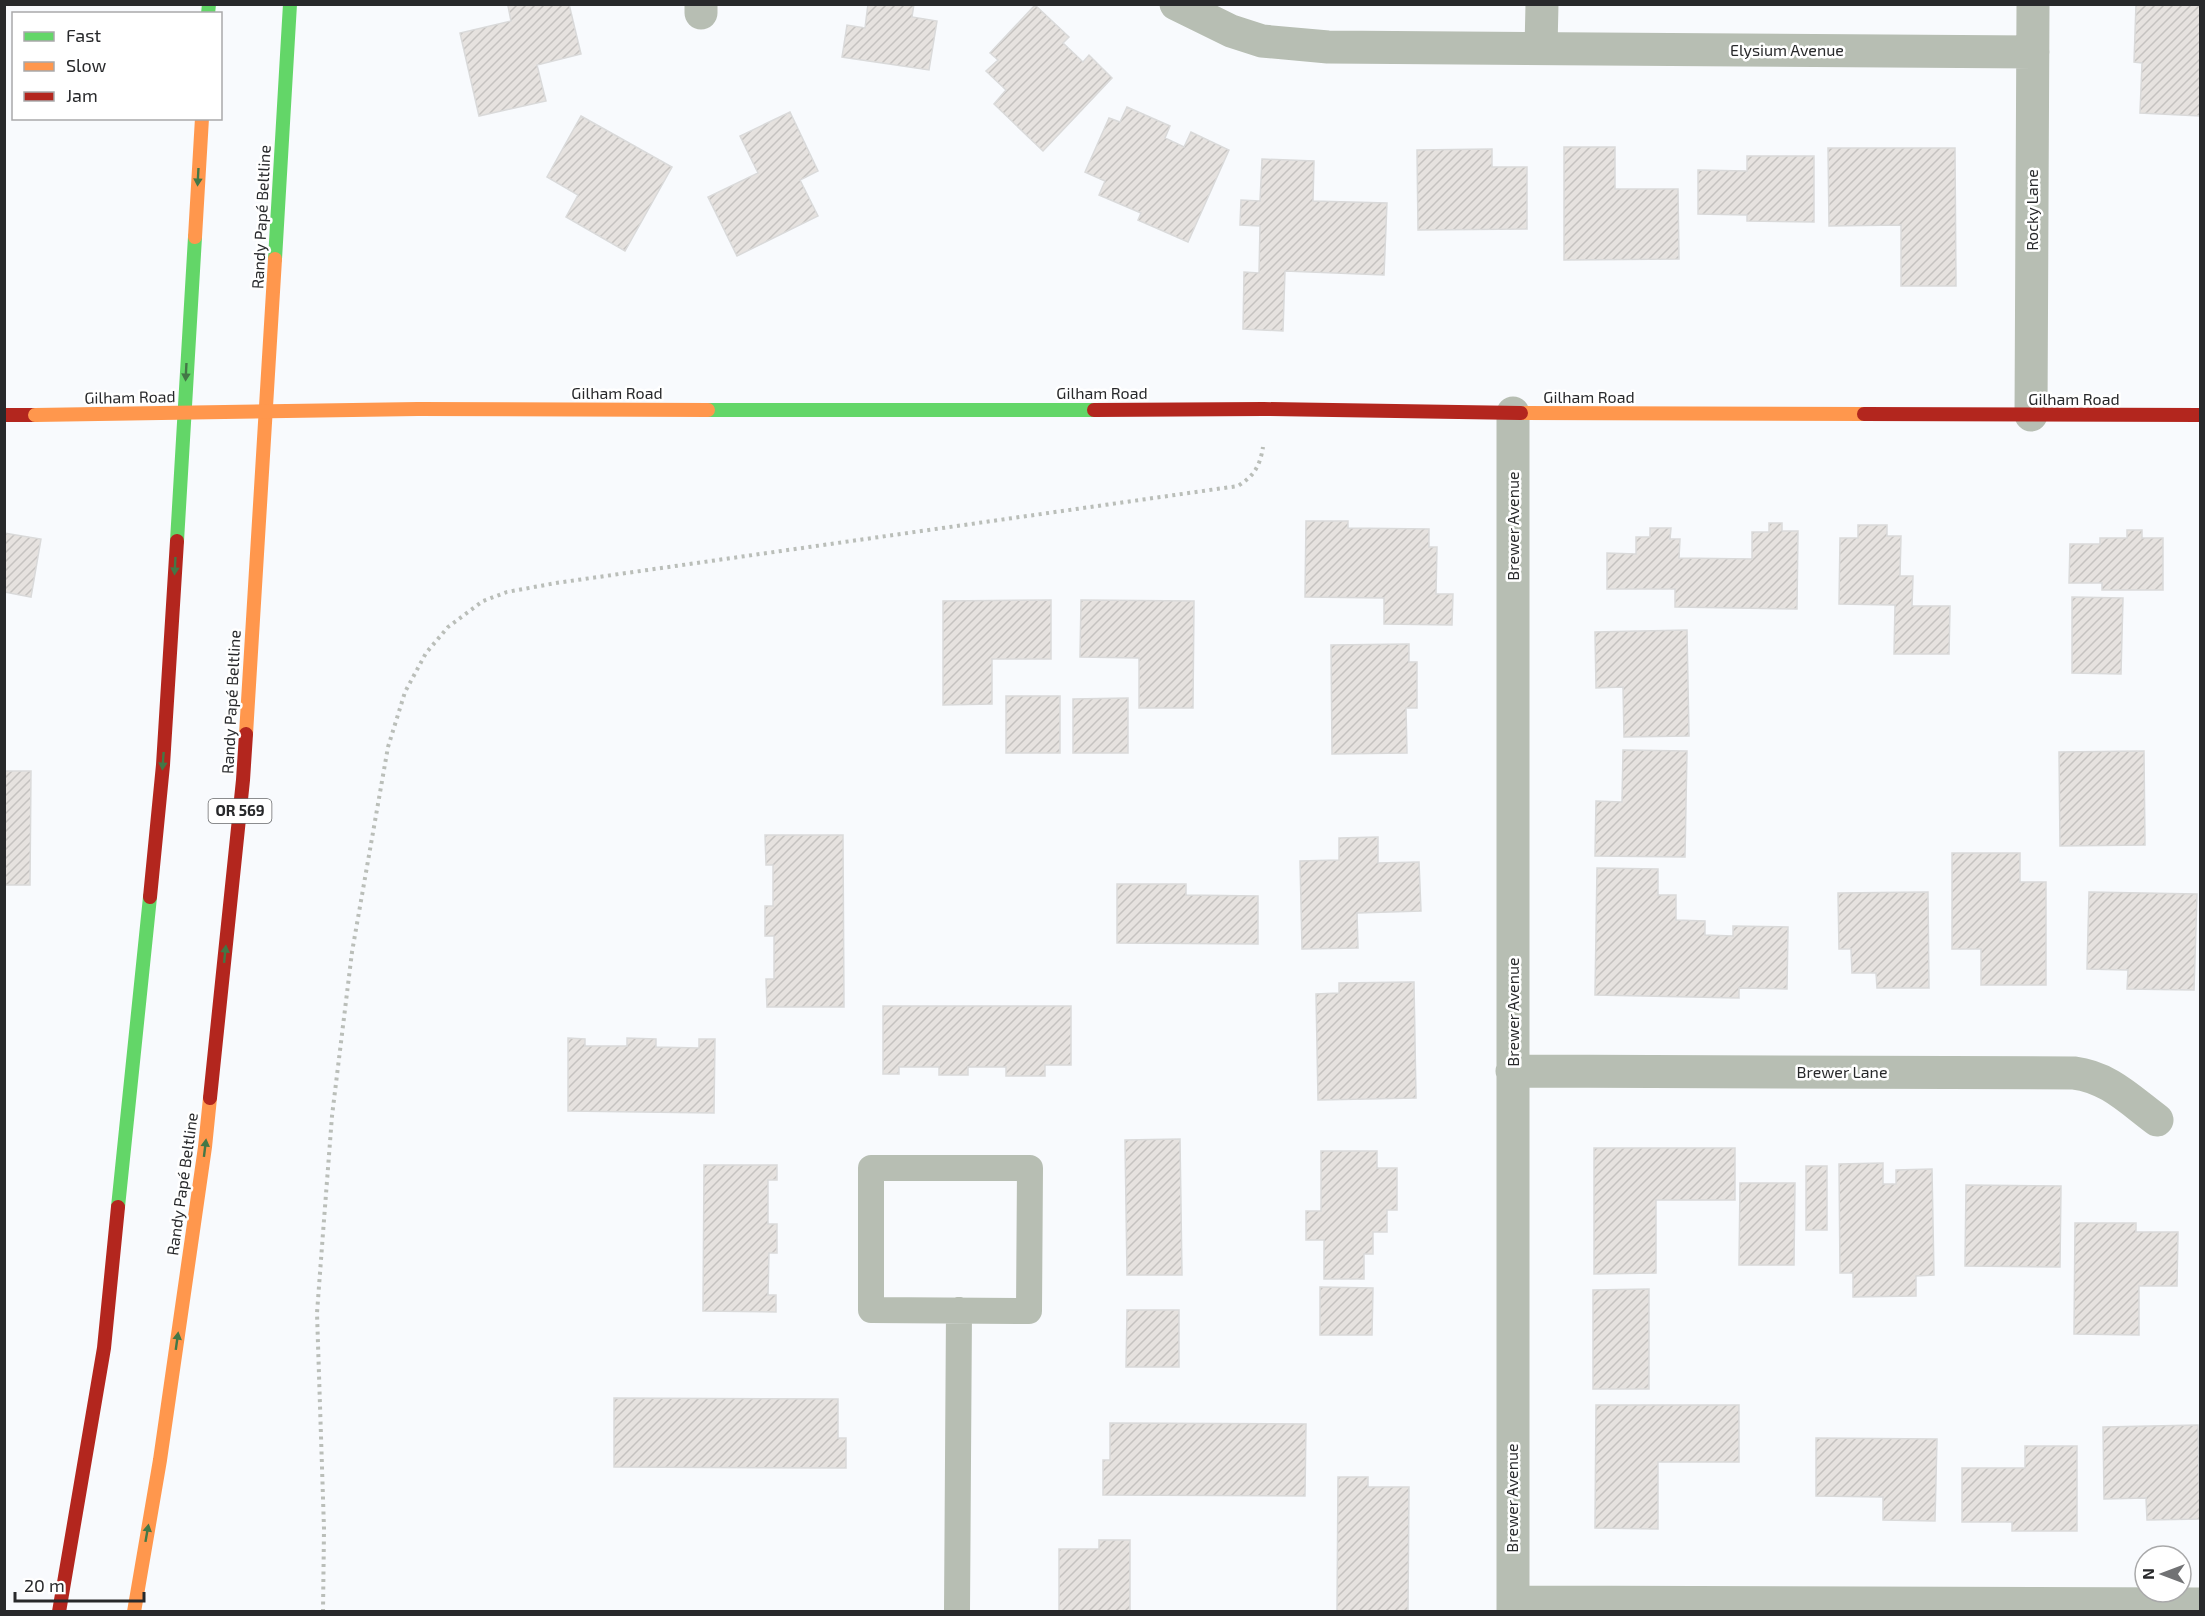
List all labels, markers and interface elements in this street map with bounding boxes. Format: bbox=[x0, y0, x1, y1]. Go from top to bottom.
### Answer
legend bbox=[12, 12, 222, 120]
text: Fast bbox=[66, 24, 101, 46]
street label: Elysium Avenue bbox=[1730, 40, 1844, 59]
text: Slow bbox=[66, 54, 107, 76]
text: Jam bbox=[66, 84, 98, 106]
street label: Randy Papé Beltline bbox=[247, 144, 274, 290]
one-way arrow bbox=[194, 167, 203, 186]
street label: Rocky Lane bbox=[2022, 169, 2041, 251]
one-way arrow bbox=[182, 362, 191, 381]
street label: Gilham Road bbox=[571, 383, 663, 402]
street label: Gilham Road bbox=[1056, 383, 1148, 402]
street label: Gilham Road bbox=[84, 386, 176, 407]
street label: Gilham Road bbox=[1543, 387, 1635, 406]
street label: Gilham Road bbox=[2028, 389, 2120, 408]
street label: Brewer Avenue bbox=[1503, 471, 1522, 581]
one-way arrow bbox=[170, 557, 179, 576]
street label: Randy Papé Beltline bbox=[217, 629, 244, 775]
one-way arrow bbox=[158, 751, 167, 770]
road number: OR 569 bbox=[208, 799, 272, 823]
one-way arrow bbox=[220, 944, 230, 963]
street label: Brewer Avenue bbox=[1503, 957, 1522, 1067]
street label: Brewer Lane bbox=[1797, 1062, 1888, 1081]
street label: Randy Papé Beltline bbox=[162, 1111, 201, 1257]
one-way arrow bbox=[200, 1138, 210, 1157]
one-way arrow bbox=[173, 1331, 182, 1350]
street label: Brewer Avenue bbox=[1502, 1443, 1521, 1553]
one-way arrow bbox=[143, 1524, 152, 1543]
north arrow bbox=[2133, 1544, 2193, 1604]
scale bar bbox=[15, 1565, 144, 1603]
text: N bbox=[2138, 1568, 2157, 1580]
text: 20 m bbox=[24, 1574, 65, 1596]

